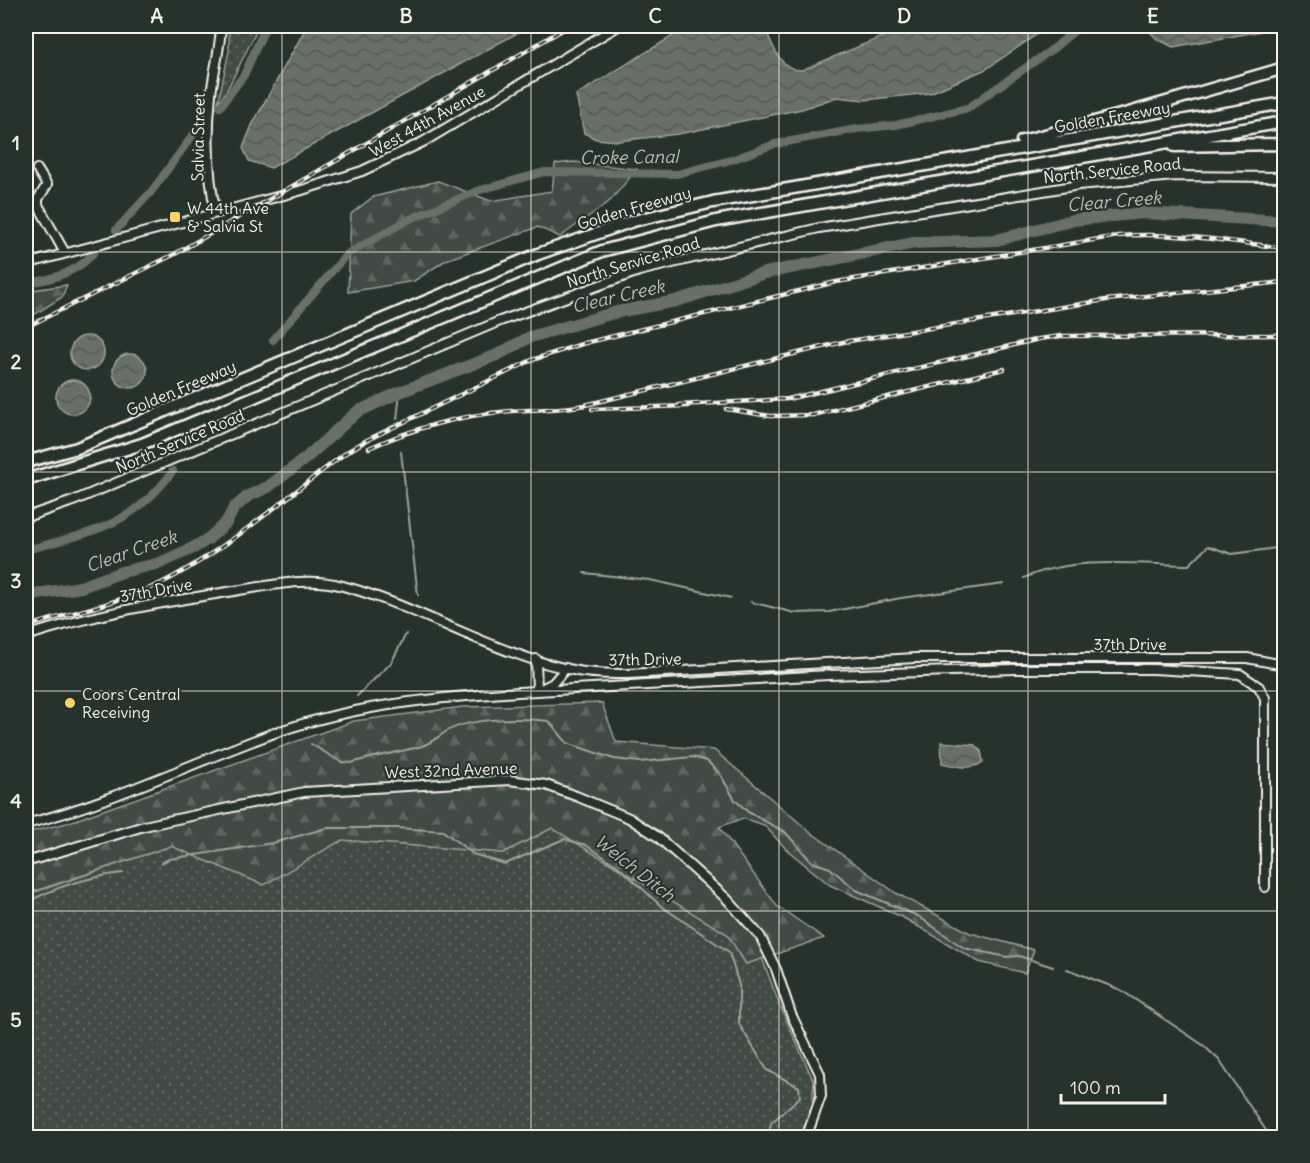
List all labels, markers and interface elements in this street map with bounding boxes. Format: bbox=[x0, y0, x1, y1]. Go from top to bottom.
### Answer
text: A bbox=[151, 3, 164, 28]
text: B bbox=[399, 3, 413, 28]
text: C bbox=[648, 3, 662, 28]
text: D bbox=[897, 3, 911, 28]
text: E bbox=[1147, 3, 1159, 28]
street label: West 44th Avenue bbox=[365, 81, 489, 161]
street label: Salvia Street bbox=[187, 92, 209, 181]
street label: Golden Freeway bbox=[1052, 97, 1172, 137]
text: 1 bbox=[12, 130, 20, 155]
water label: Croke Canal bbox=[579, 145, 682, 169]
street label: North Service Road bbox=[1042, 153, 1182, 187]
street label: Golden Freeway bbox=[575, 182, 693, 234]
water label: Clear Creek bbox=[1066, 185, 1164, 217]
place label: W 44th Ave & Salvia St bbox=[187, 198, 269, 236]
marker: W 44th Ave & Salvia St bbox=[168, 210, 182, 224]
street label: North Service Road bbox=[564, 232, 702, 292]
water label: Clear Creek bbox=[569, 274, 668, 318]
text: 2 bbox=[11, 349, 22, 374]
street label: Golden Freeway bbox=[123, 356, 239, 420]
street label: North Service Road bbox=[113, 405, 247, 477]
water label: Clear Creek bbox=[83, 524, 181, 577]
text: 3 bbox=[10, 568, 22, 593]
street label: 37th Drive bbox=[118, 574, 194, 606]
street label: 37th Drive bbox=[1093, 634, 1167, 654]
street label: 37th Drive bbox=[608, 648, 682, 670]
place label: Coors Central Receiving bbox=[82, 684, 180, 722]
marker: Coors Central Receiving bbox=[63, 696, 77, 710]
street label: West 32nd Avenue bbox=[384, 758, 518, 782]
text: 4 bbox=[10, 788, 22, 813]
water label: Welch Ditch bbox=[590, 829, 680, 907]
text: 5 bbox=[10, 1007, 22, 1032]
scale bar bbox=[1061, 1067, 1164, 1105]
text: 100 m bbox=[1070, 1076, 1121, 1099]

